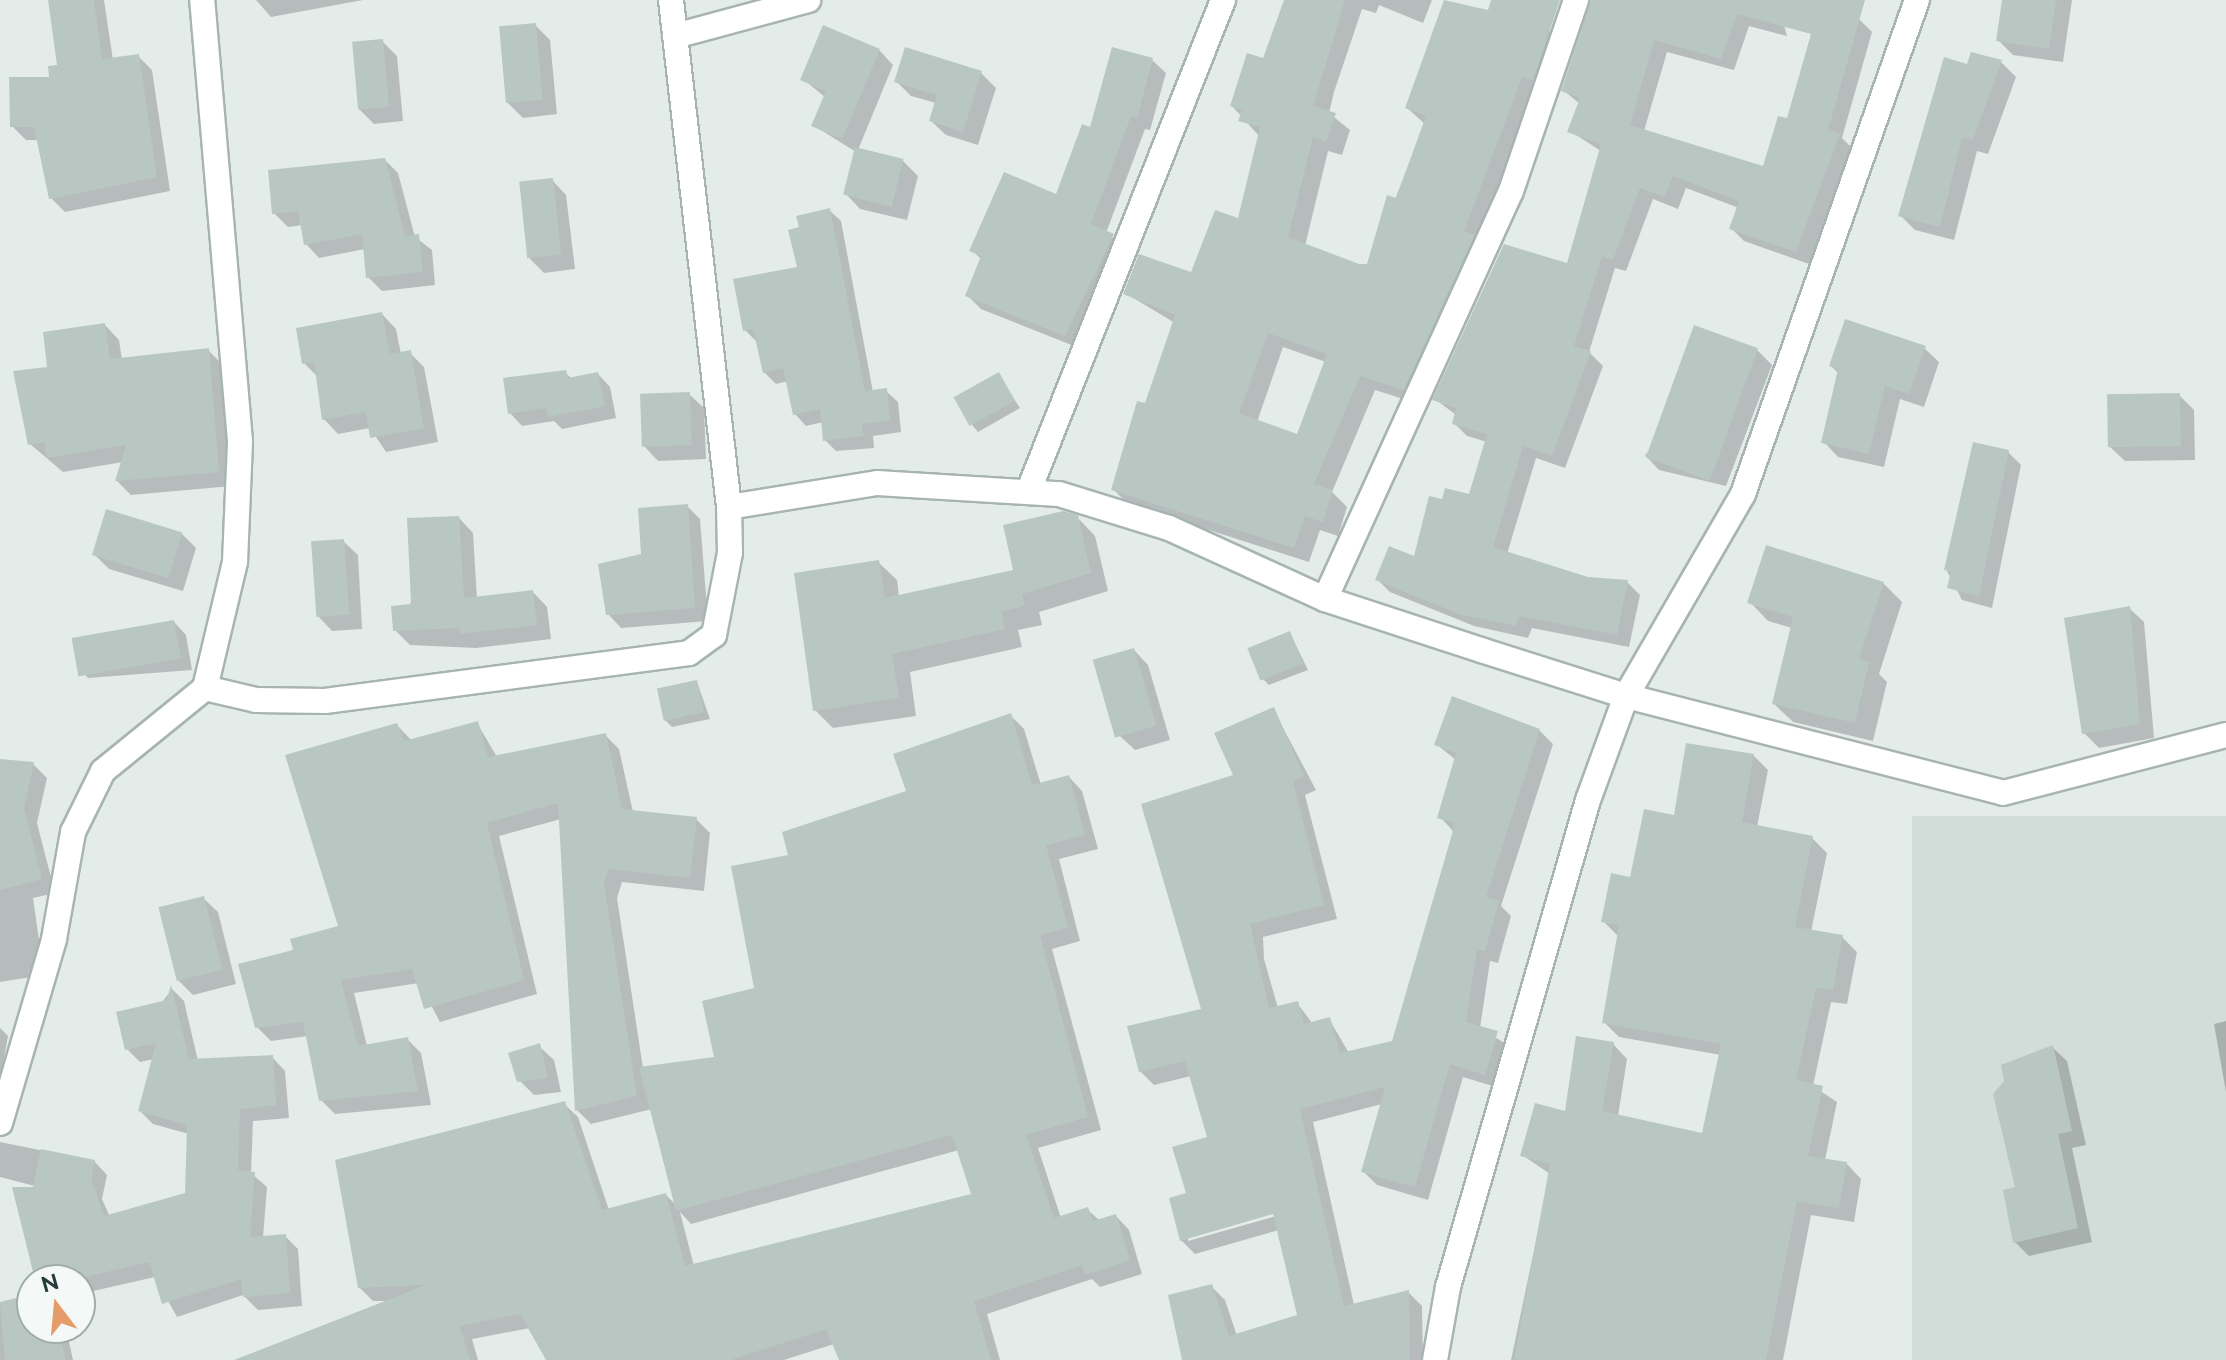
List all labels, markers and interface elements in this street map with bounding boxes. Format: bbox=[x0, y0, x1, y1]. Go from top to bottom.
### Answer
north arrow bbox=[16, 1264, 96, 1344]
text: N bbox=[38, 1268, 62, 1298]

